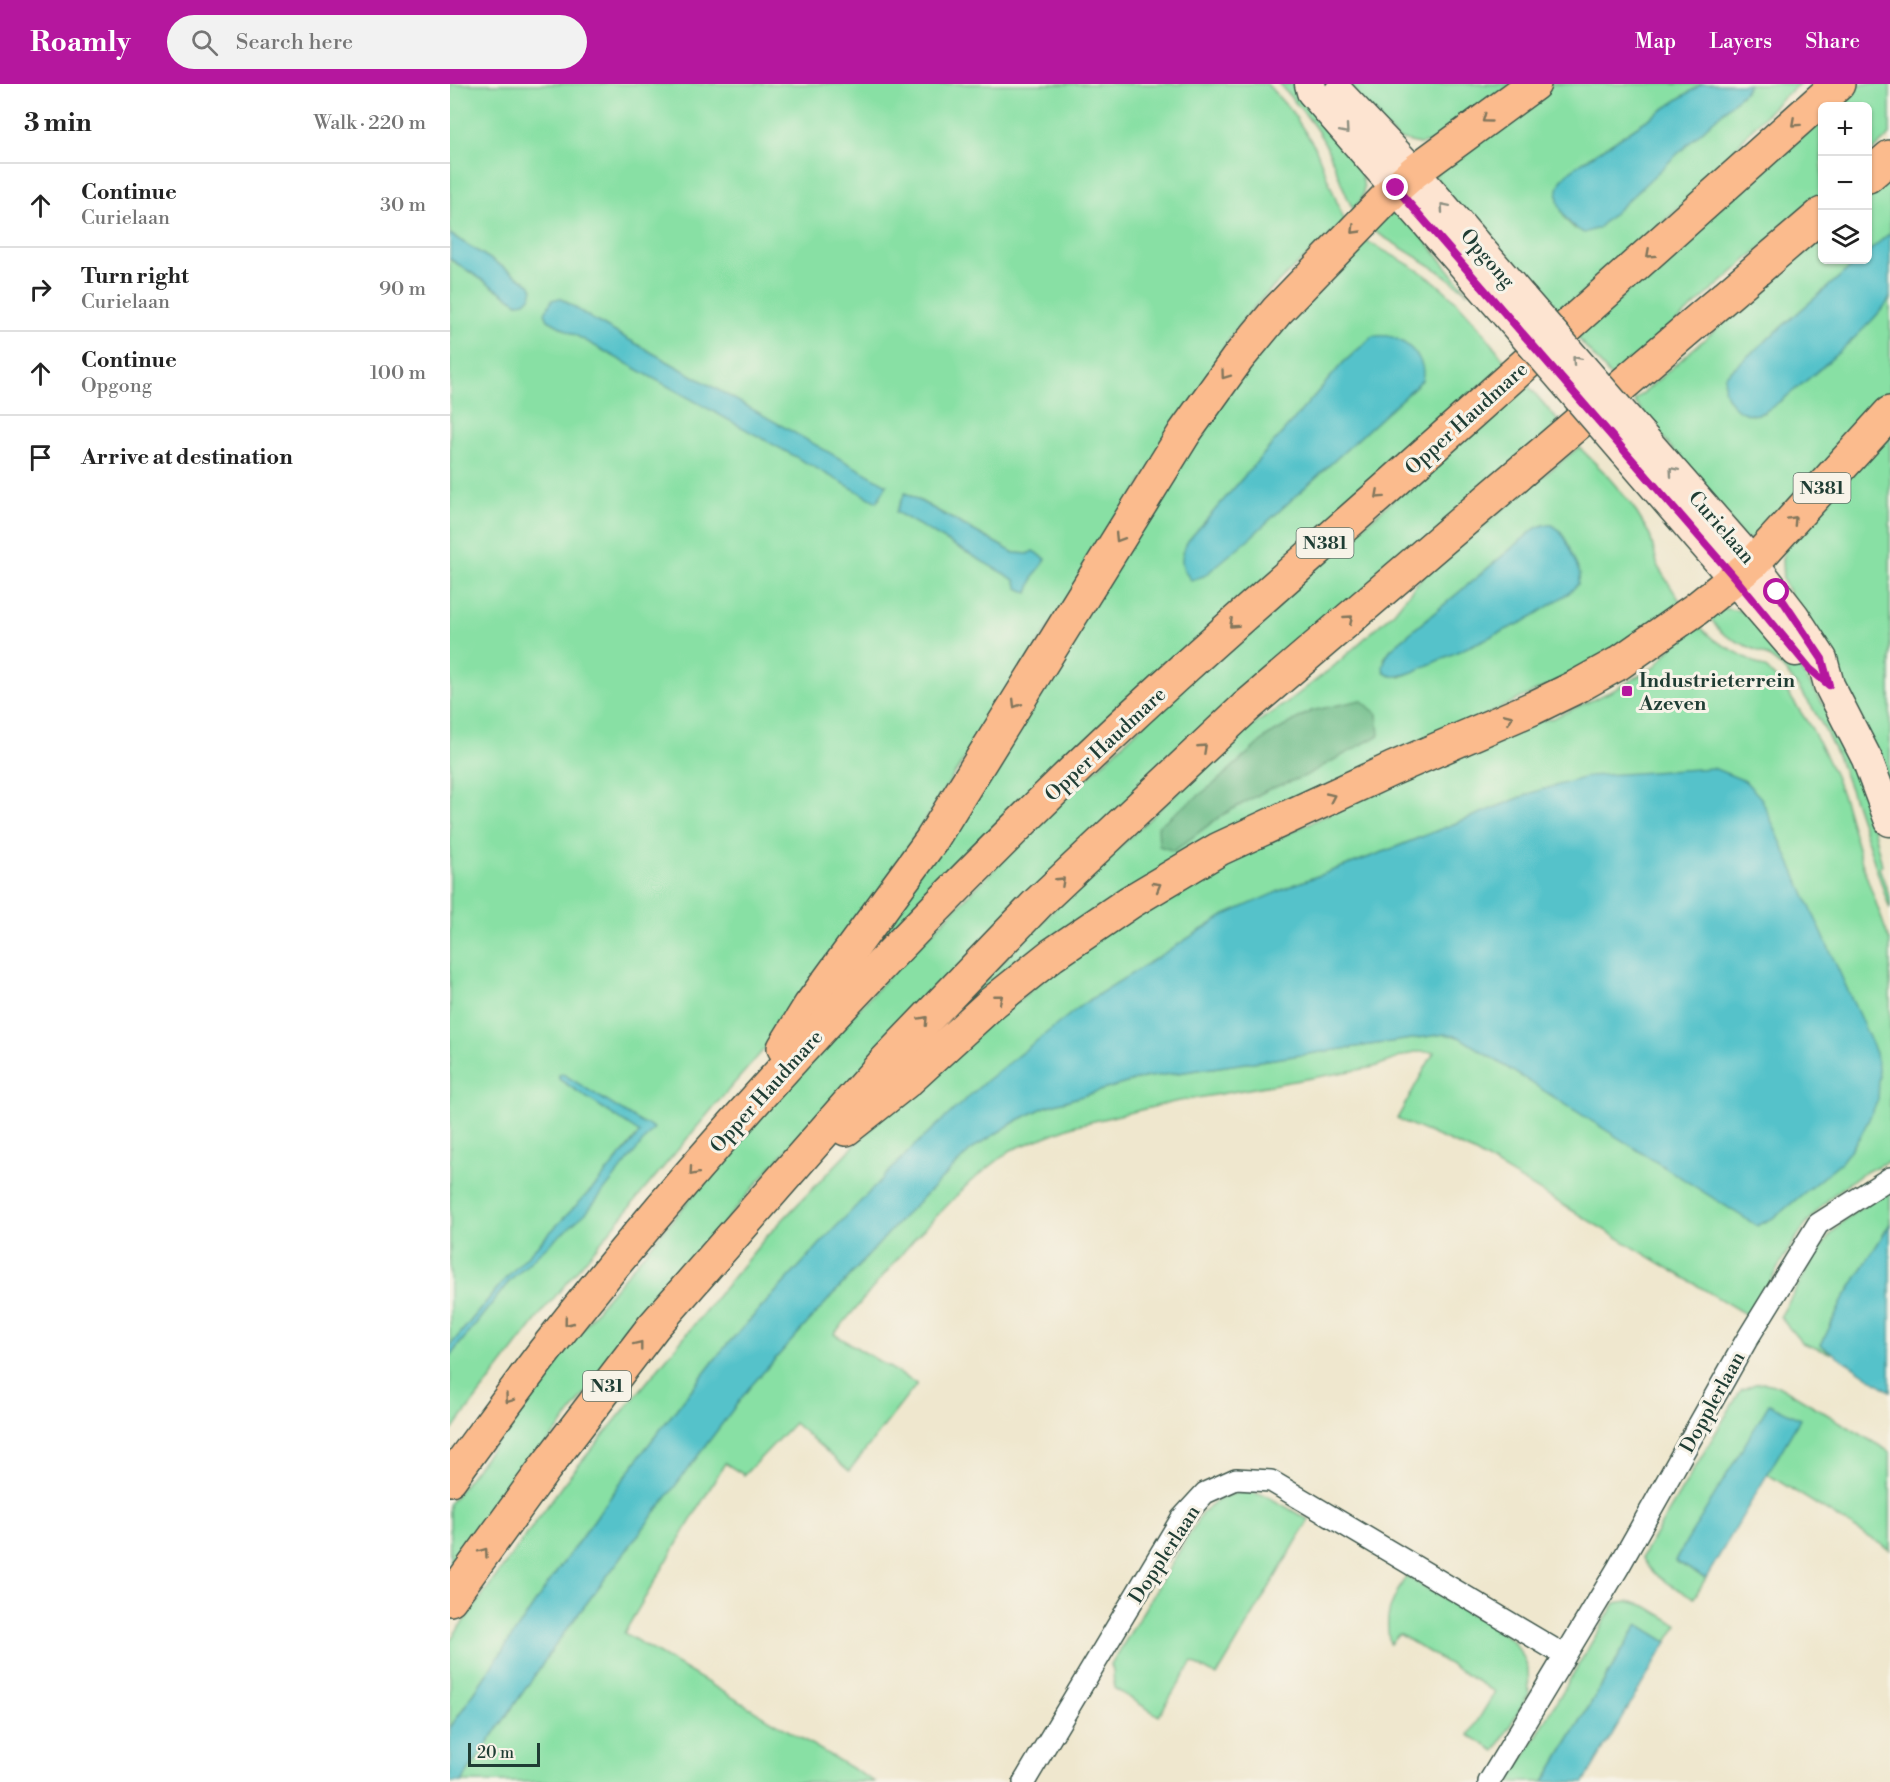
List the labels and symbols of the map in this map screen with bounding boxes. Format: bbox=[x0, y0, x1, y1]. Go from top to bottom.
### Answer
one-way arrow bbox=[1482, 111, 1493, 122]
one-way arrow bbox=[1791, 116, 1802, 127]
one-way arrow bbox=[1338, 123, 1349, 134]
route end bbox=[1382, 174, 1408, 200]
one-way arrow bbox=[1440, 203, 1451, 214]
one-way arrow bbox=[1351, 222, 1362, 233]
street label: Opgong bbox=[1454, 224, 1520, 294]
one-way arrow bbox=[1646, 247, 1657, 258]
one-way arrow bbox=[1573, 356, 1584, 367]
street label: Opper Haudmare bbox=[1400, 357, 1534, 481]
one-way arrow bbox=[1221, 369, 1232, 380]
one-way arrow bbox=[1669, 467, 1680, 478]
road number: N381 bbox=[1794, 473, 1850, 503]
street label: Curielaan bbox=[1682, 486, 1760, 570]
one-way arrow bbox=[1375, 488, 1386, 499]
one-way arrow bbox=[1786, 516, 1797, 527]
road number: N381 bbox=[1296, 528, 1354, 558]
one-way arrow bbox=[1115, 532, 1126, 543]
route start bbox=[1763, 578, 1789, 604]
one-way arrow bbox=[1342, 615, 1353, 626]
one-way arrow bbox=[1229, 617, 1240, 628]
place label: Industrieterrein Azeven bbox=[1638, 669, 1796, 717]
street label: Opper Haudmare bbox=[1040, 683, 1172, 808]
marker: Industrieterrein Azeven bbox=[1620, 684, 1634, 698]
one-way arrow bbox=[1012, 697, 1023, 708]
one-way arrow bbox=[1503, 714, 1514, 726]
one-way arrow bbox=[1196, 744, 1207, 755]
one-way arrow bbox=[1325, 793, 1336, 805]
one-way arrow bbox=[1054, 877, 1064, 888]
one-way arrow bbox=[1151, 881, 1162, 893]
one-way arrow bbox=[992, 995, 1003, 1006]
one-way arrow bbox=[917, 1016, 928, 1027]
street label: Opper Haudmare bbox=[705, 1025, 829, 1159]
one-way arrow bbox=[689, 1165, 700, 1176]
one-way arrow bbox=[565, 1316, 576, 1327]
one-way arrow bbox=[632, 1341, 643, 1352]
street label: Dopplerlaan bbox=[1675, 1347, 1752, 1458]
road number: N31 bbox=[583, 1371, 631, 1401]
one-way arrow bbox=[506, 1393, 517, 1404]
street label: Dopplerlaan bbox=[1124, 1501, 1206, 1609]
one-way arrow bbox=[477, 1547, 488, 1558]
scale bar bbox=[468, 1740, 540, 1768]

